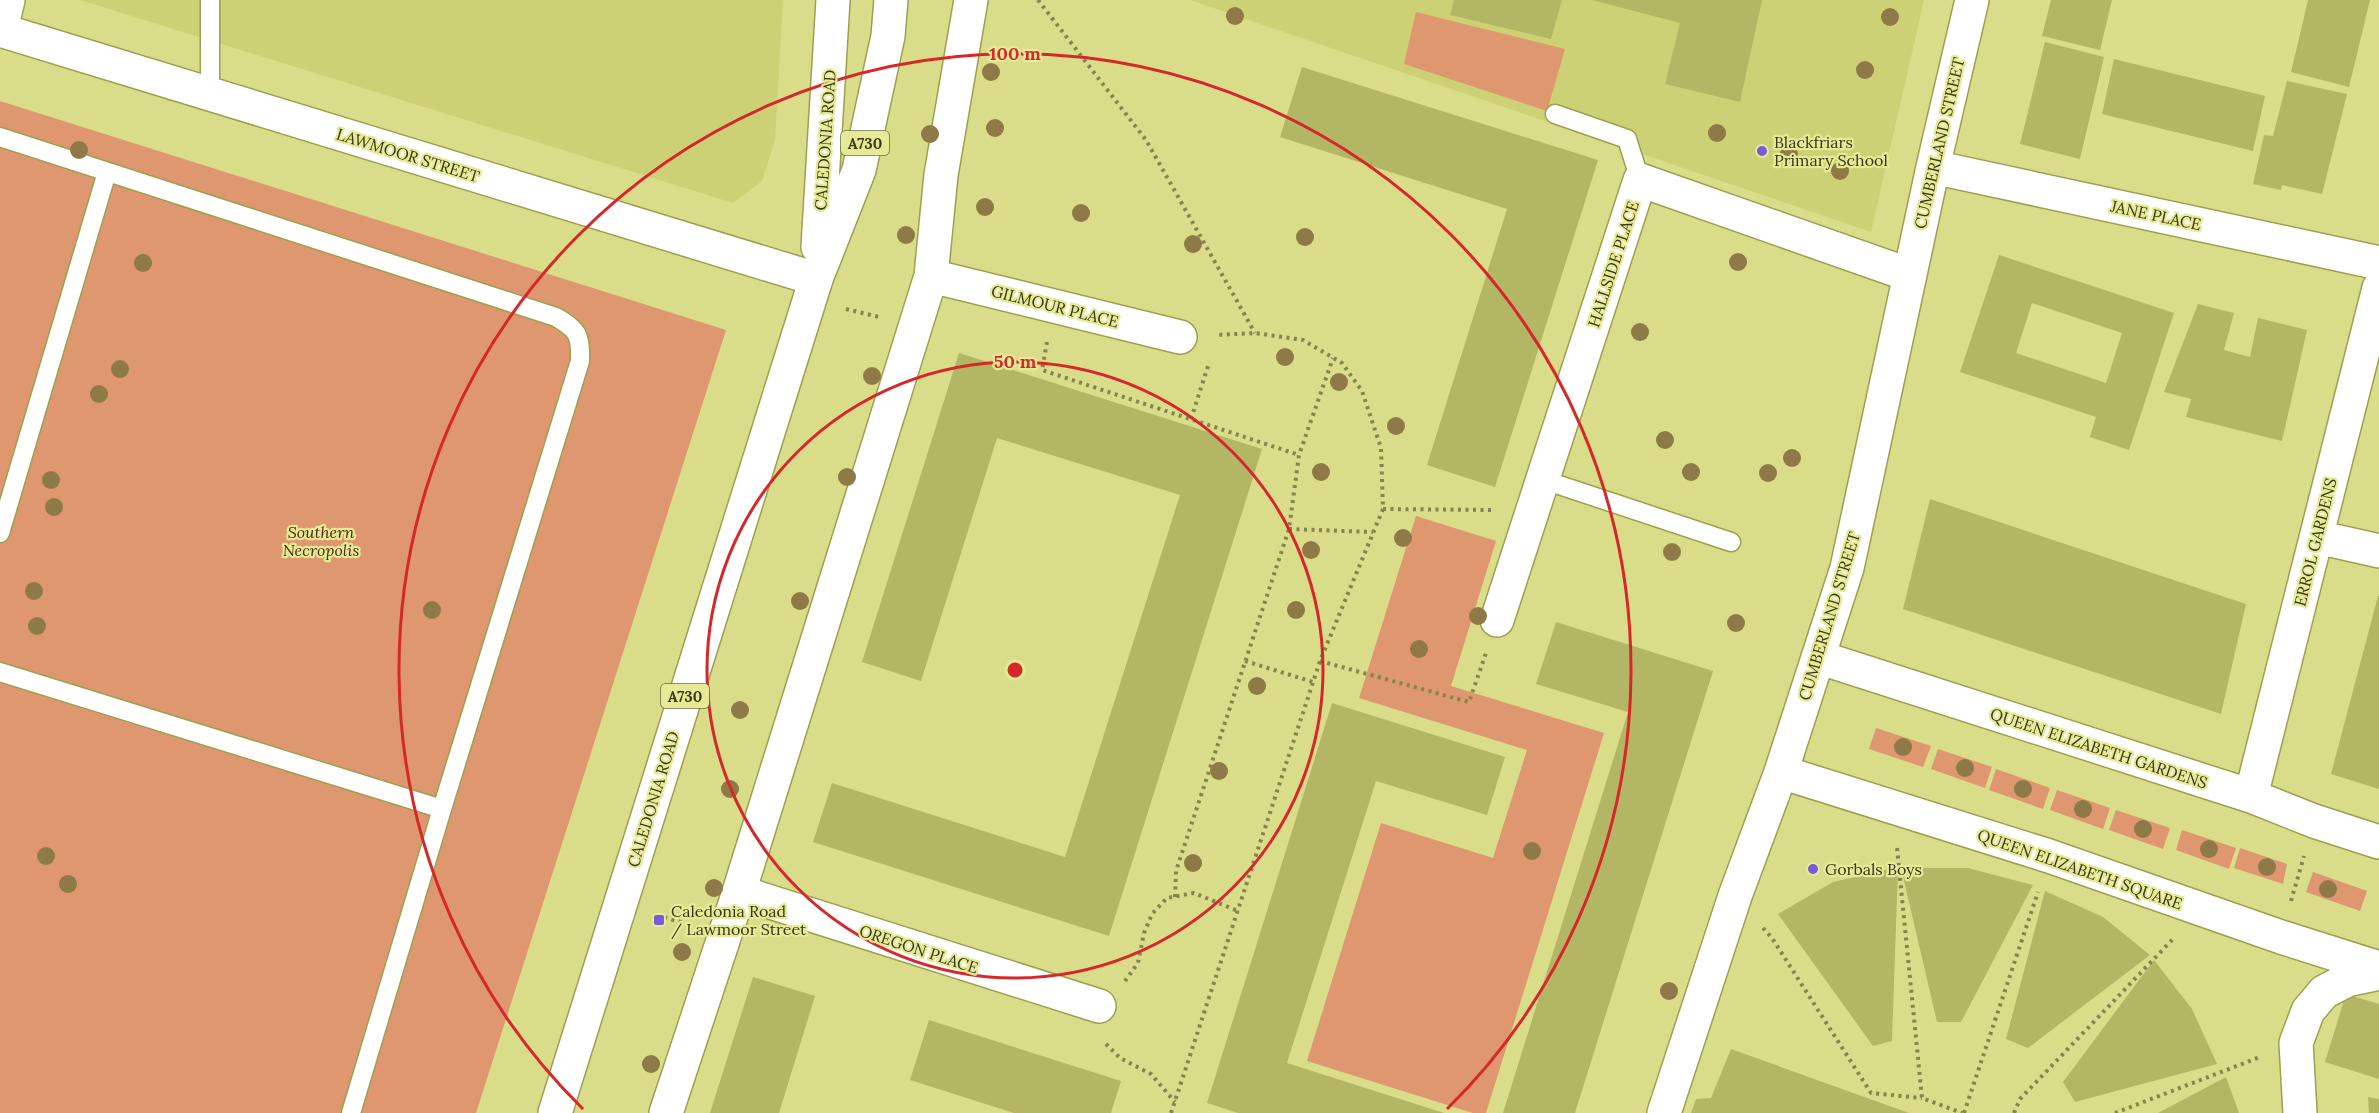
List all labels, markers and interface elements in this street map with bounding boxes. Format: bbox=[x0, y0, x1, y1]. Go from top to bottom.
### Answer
text: 100 m bbox=[989, 42, 1041, 65]
street label: CUMBERLAND STREET bbox=[1910, 55, 1968, 231]
street label: CALEDONIA ROAD bbox=[810, 69, 840, 211]
street label: LAWMOOR STREET bbox=[334, 124, 482, 186]
road number: A730 bbox=[841, 131, 889, 155]
place label: Blackfriars Primary School bbox=[1774, 132, 1888, 170]
marker: Blackfriars Primary School bbox=[1755, 144, 1769, 158]
street label: JANE PLACE bbox=[2108, 195, 2203, 234]
street label: HALLSIDE PLACE bbox=[1583, 198, 1643, 330]
street label: GILMOUR PLACE bbox=[989, 281, 1121, 332]
text: 50 m bbox=[994, 350, 1037, 373]
street label: ERROL GARDENS bbox=[2289, 476, 2341, 608]
park label: Southern Necropolis bbox=[283, 522, 359, 560]
street label: CUMBERLAND STREET bbox=[1794, 529, 1864, 703]
centre of rings bbox=[1005, 660, 1025, 680]
road number: A730 bbox=[661, 684, 709, 708]
street label: QUEEN ELIZABETH GARDENS bbox=[1988, 703, 2210, 793]
street label: CALEDONIA ROAD bbox=[623, 729, 683, 869]
street label: QUEEN ELIZABETH SQUARE bbox=[1975, 824, 2185, 914]
place label: Gorbals Boys bbox=[1825, 859, 1922, 879]
marker: Gorbals Boys bbox=[1806, 862, 1820, 876]
place label: Caledonia Road / Lawmoor Street bbox=[671, 901, 807, 940]
marker: Caledonia Road / Lawmoor Street bbox=[652, 913, 666, 927]
street label: OREGON PLACE bbox=[857, 920, 981, 978]

